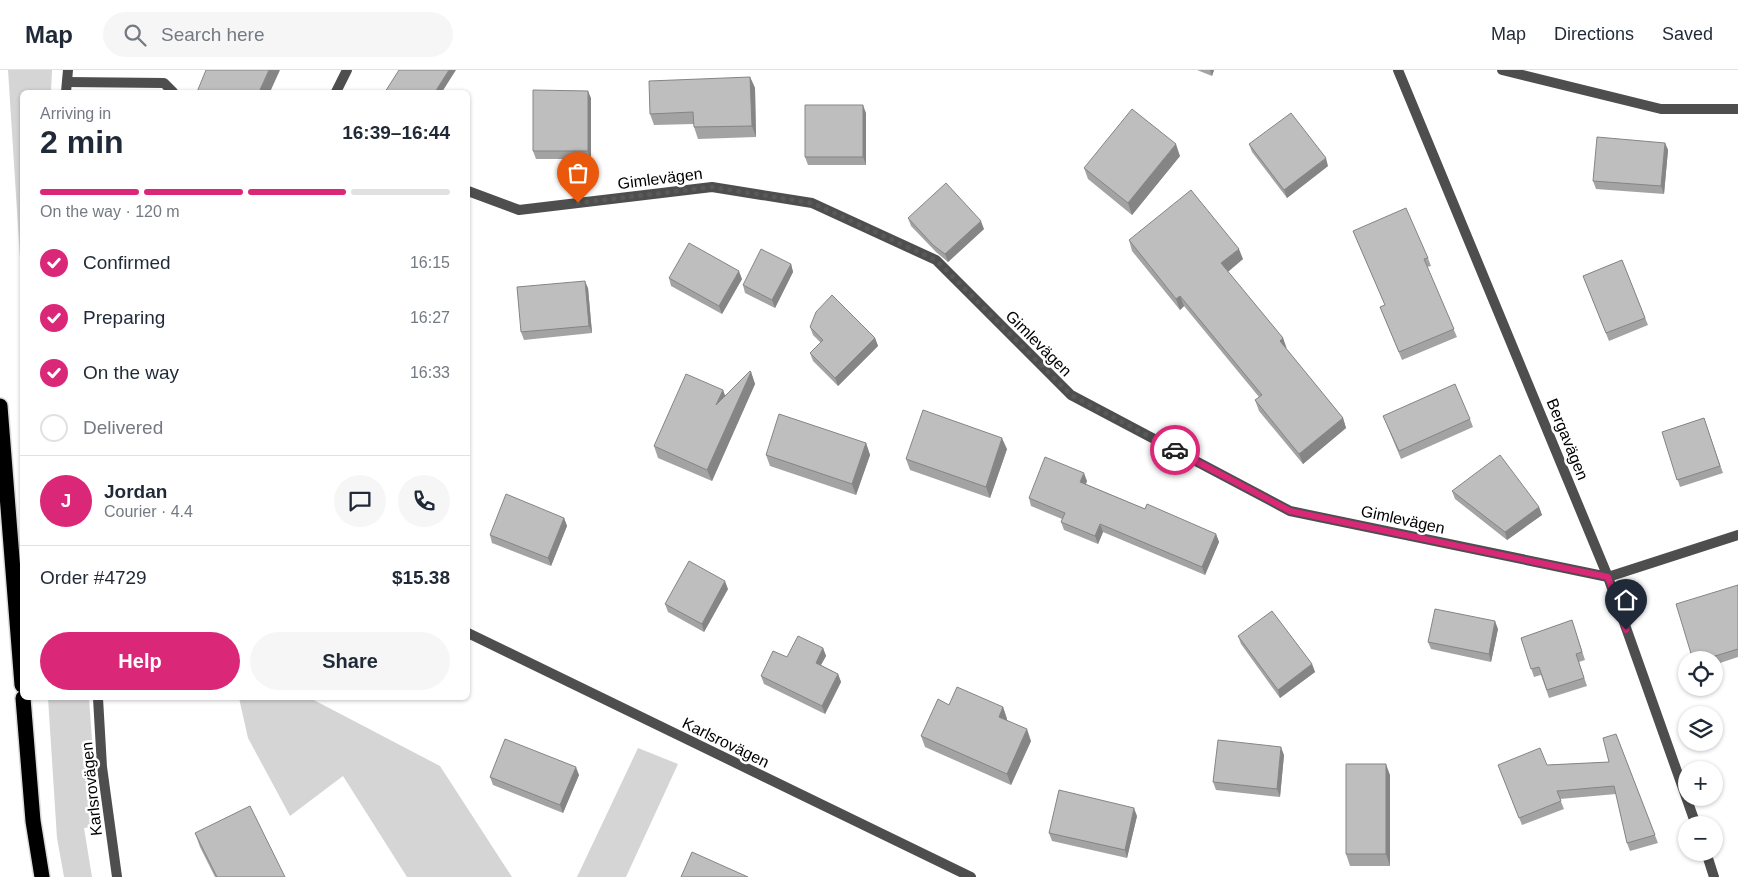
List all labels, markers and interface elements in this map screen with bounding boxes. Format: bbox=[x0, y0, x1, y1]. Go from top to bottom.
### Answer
search box bbox=[103, 12, 453, 57]
text: Map bbox=[25, 21, 73, 48]
icon: search bbox=[121, 21, 149, 49]
text: Search here bbox=[161, 24, 265, 45]
text: Map bbox=[1491, 24, 1526, 44]
text: Directions bbox=[1554, 24, 1634, 44]
text: Saved bbox=[1662, 24, 1713, 44]
text: Arriving in bbox=[40, 105, 111, 122]
text: 16:39–16:44 bbox=[342, 122, 450, 143]
text: 2 min bbox=[40, 124, 124, 160]
pin bbox=[557, 152, 599, 203]
icon: bag bbox=[564, 159, 592, 187]
street label: Gimlevägen bbox=[617, 165, 703, 192]
text: On the way · 120 m bbox=[40, 203, 180, 220]
icon: check bbox=[40, 249, 68, 277]
text: Confirmed bbox=[83, 252, 171, 273]
text: 16:15 bbox=[410, 254, 450, 271]
icon: check bbox=[40, 304, 68, 332]
text: Preparing bbox=[83, 307, 165, 328]
street label: Gimlevägen bbox=[1002, 307, 1075, 380]
text: 16:27 bbox=[410, 309, 450, 326]
icon: check bbox=[40, 359, 68, 387]
text: On the way bbox=[83, 362, 179, 383]
text: 16:33 bbox=[410, 364, 450, 381]
street label: Bergavägen bbox=[1543, 396, 1592, 482]
text: Delivered bbox=[83, 417, 163, 438]
courier bbox=[1150, 425, 1200, 475]
icon: car bbox=[1161, 436, 1189, 464]
button: chat bbox=[334, 475, 386, 527]
button: phone bbox=[398, 475, 450, 527]
text: Jordan bbox=[104, 481, 167, 502]
text: J bbox=[61, 490, 71, 511]
street label: Gimlevägen bbox=[1359, 502, 1446, 537]
text: Courier · 4.4 bbox=[104, 503, 193, 520]
text: Order #4729 bbox=[40, 567, 147, 588]
text: $15.38 bbox=[392, 567, 450, 588]
pin bbox=[1605, 579, 1647, 630]
icon: home bbox=[1612, 586, 1640, 614]
button: Help bbox=[40, 632, 240, 690]
button: Share bbox=[250, 632, 450, 690]
map controls bbox=[1678, 651, 1723, 861]
button: locate bbox=[1678, 651, 1723, 696]
button: layers bbox=[1678, 706, 1723, 751]
street label: Karlsrovägen bbox=[680, 714, 772, 771]
street label: Karlsrovägen bbox=[78, 741, 105, 837]
button: + bbox=[1678, 761, 1723, 806]
button: − bbox=[1678, 816, 1723, 861]

